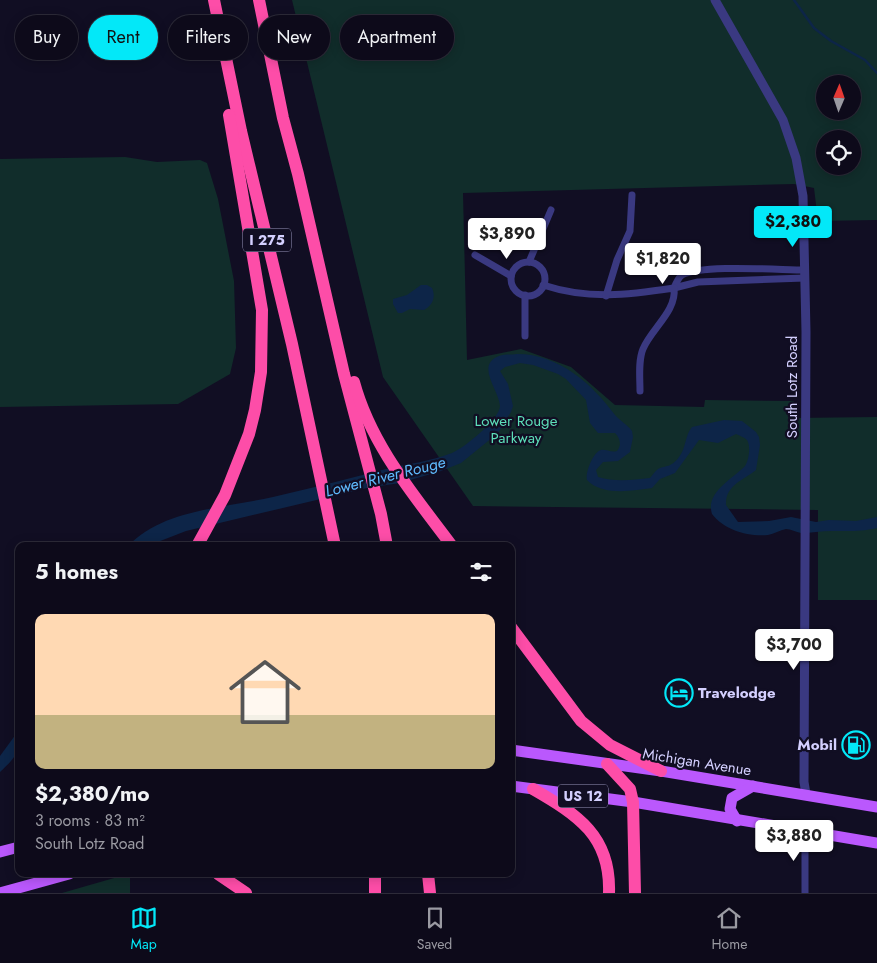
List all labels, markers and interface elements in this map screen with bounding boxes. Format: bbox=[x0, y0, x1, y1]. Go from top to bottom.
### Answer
chip: Buy bbox=[15, 15, 78, 60]
chip: Rent bbox=[88, 15, 158, 60]
chip: Filters bbox=[168, 15, 248, 60]
chip: New bbox=[258, 15, 330, 60]
chip: Apartment bbox=[340, 15, 454, 60]
north arrow bbox=[816, 75, 861, 120]
map controls bbox=[816, 75, 861, 175]
button: locate bbox=[816, 130, 861, 175]
pin: $2,380 bbox=[752, 206, 834, 248]
text: $2,380 bbox=[765, 210, 821, 233]
pin: $3,890 bbox=[466, 218, 548, 260]
text: $3,890 bbox=[479, 222, 535, 245]
road number: I 275 bbox=[243, 228, 291, 252]
pin: $1,820 bbox=[622, 242, 704, 285]
text: $1,820 bbox=[636, 247, 690, 270]
street label: South Lotz Road bbox=[781, 336, 803, 438]
park label: Lower Rouge Parkway bbox=[475, 410, 558, 449]
water label: Lower River Rouge bbox=[323, 450, 448, 503]
text: 5 homes bbox=[35, 557, 118, 587]
icon: filters bbox=[467, 558, 495, 586]
pin: $3,700 bbox=[753, 628, 835, 671]
text: $3,700 bbox=[766, 633, 822, 656]
icon: home bbox=[220, 647, 310, 737]
hotel icon: Travelodge bbox=[664, 678, 694, 708]
place label: Travelodge bbox=[698, 682, 776, 704]
fuel station icon: Mobil bbox=[841, 730, 871, 760]
place label: Mobil bbox=[797, 734, 837, 756]
street label: Michigan Avenue bbox=[641, 743, 753, 781]
text: $2,380/mo bbox=[35, 779, 150, 809]
road number: US 12 bbox=[558, 784, 608, 808]
text: 3 rooms · 83 m² bbox=[35, 809, 145, 832]
pin: $3,880 bbox=[753, 820, 835, 862]
text: $3,880 bbox=[766, 824, 822, 847]
text: South Lotz Road bbox=[35, 832, 144, 855]
tab: Map bbox=[130, 904, 158, 954]
tab: Saved bbox=[417, 904, 452, 954]
tab: Home bbox=[712, 904, 747, 954]

